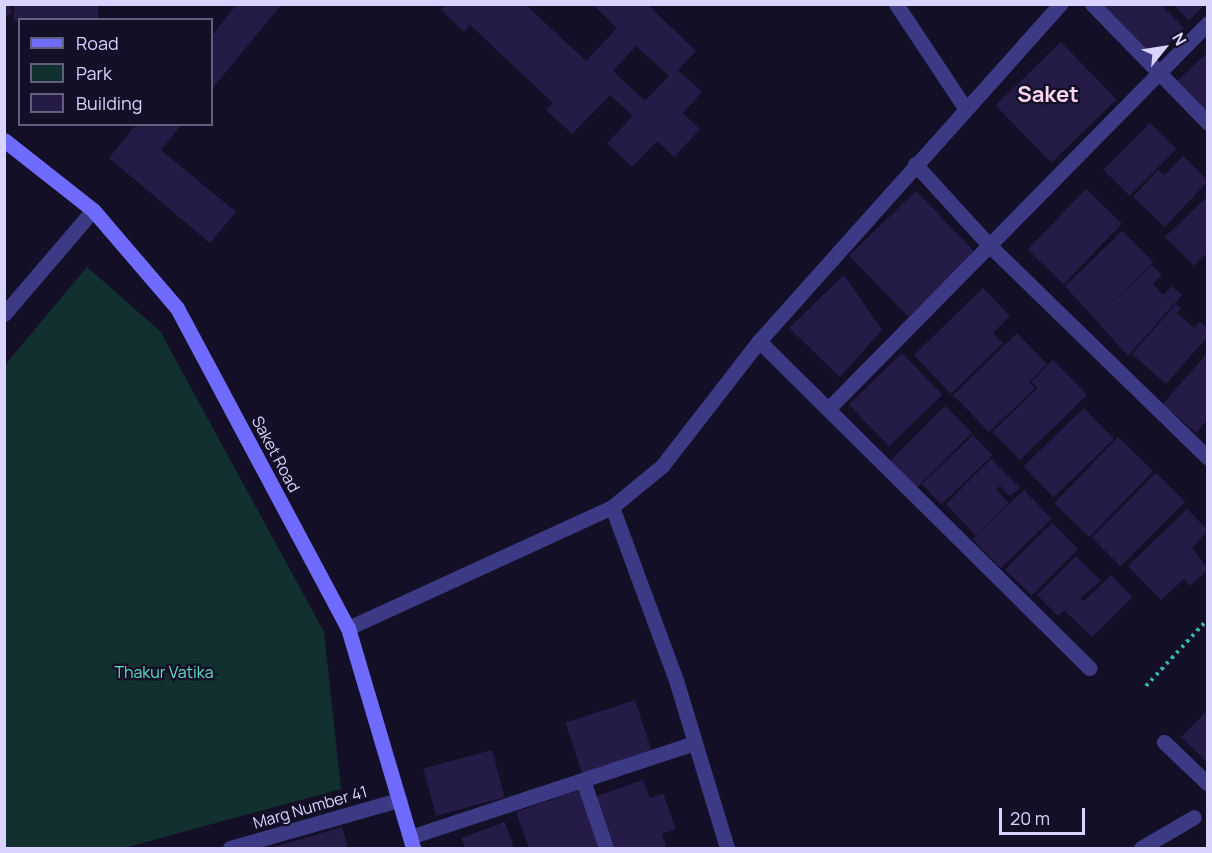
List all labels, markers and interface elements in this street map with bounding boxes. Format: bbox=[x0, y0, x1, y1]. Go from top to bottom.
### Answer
legend bbox=[18, 18, 213, 126]
north arrow bbox=[1134, 18, 1194, 78]
text: N bbox=[1167, 29, 1192, 49]
text: Road bbox=[76, 31, 119, 55]
text: Park bbox=[76, 61, 112, 85]
district label: Saket bbox=[1017, 82, 1079, 108]
text: Building bbox=[76, 91, 142, 115]
street label: Saket Road bbox=[248, 413, 304, 495]
park label: Thakur Vatika bbox=[114, 662, 214, 682]
street label: Marg Number 41 bbox=[251, 782, 369, 832]
scale bar bbox=[1002, 796, 1088, 834]
text: 20 m bbox=[1010, 806, 1050, 830]

